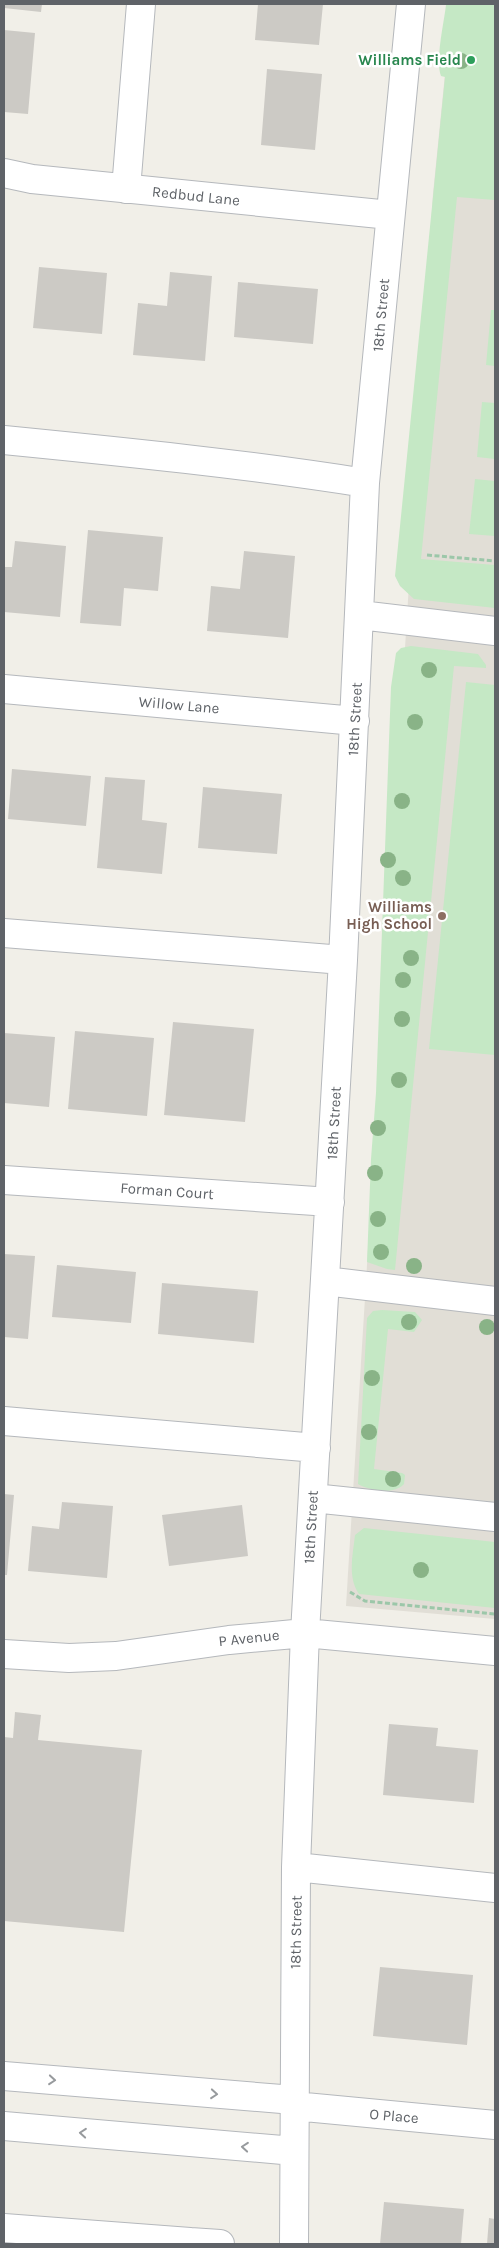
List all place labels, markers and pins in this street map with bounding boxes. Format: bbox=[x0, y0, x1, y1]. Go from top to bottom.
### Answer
place label: Williams Field bbox=[358, 51, 461, 69]
marker: Williams Field bbox=[465, 54, 477, 66]
place label: Williams High School bbox=[346, 898, 432, 933]
marker: Williams High School bbox=[436, 910, 448, 922]

